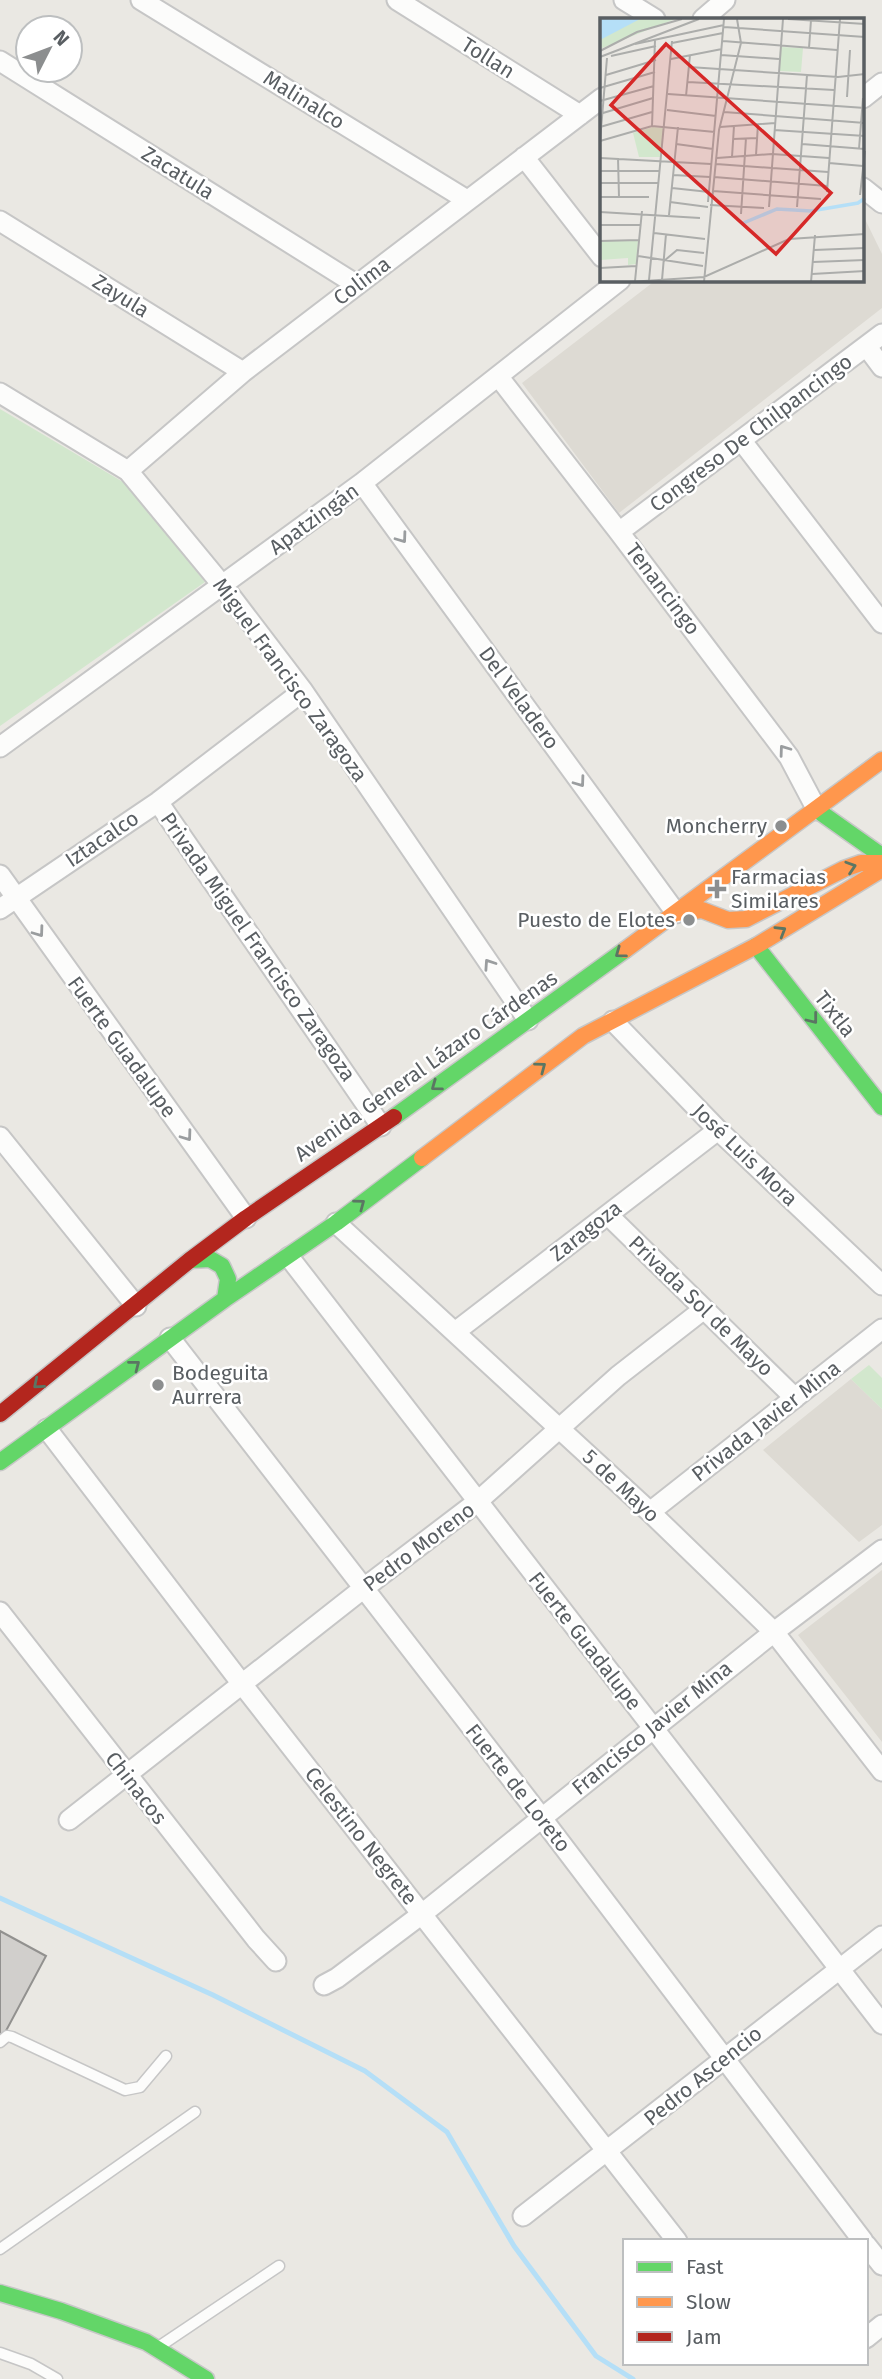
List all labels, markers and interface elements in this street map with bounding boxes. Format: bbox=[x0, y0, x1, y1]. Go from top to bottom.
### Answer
north arrow bbox=[14, 14, 84, 84]
inset map bbox=[600, 18, 864, 282]
text: N bbox=[48, 26, 74, 50]
street label: Tollan bbox=[457, 32, 519, 84]
street label: Malinalco bbox=[258, 65, 350, 135]
street label: Zacatula bbox=[137, 141, 219, 205]
street label: Colima bbox=[328, 251, 396, 311]
street label: Zayula bbox=[88, 269, 154, 323]
street label: Congreso De Chilpancingo bbox=[645, 348, 857, 518]
street label: Apatzingán bbox=[264, 478, 364, 560]
one-way arrow bbox=[394, 531, 406, 543]
street label: Tenancingo bbox=[620, 538, 706, 640]
street label: Miguel Francisco Zaragoza bbox=[207, 573, 373, 787]
street label: Del Veladero bbox=[473, 642, 565, 754]
one-way arrow bbox=[780, 745, 792, 758]
one-way arrow bbox=[571, 774, 584, 787]
street label: Iztacalco bbox=[60, 805, 144, 873]
street label: Privada Miguel Francisco Zaragoza bbox=[155, 807, 361, 1087]
place label: Moncherry bbox=[666, 813, 768, 839]
marker: Moncherry bbox=[773, 818, 789, 834]
one-way arrow bbox=[845, 861, 857, 875]
place label: Farmacias Similares bbox=[731, 864, 826, 914]
marker: Farmacias Similares bbox=[709, 881, 725, 897]
place label: Puesto de Elotes bbox=[517, 907, 675, 933]
marker: Puesto de Elotes bbox=[681, 912, 697, 928]
one-way arrow bbox=[31, 924, 43, 936]
one-way arrow bbox=[774, 926, 787, 939]
one-way arrow bbox=[615, 945, 628, 957]
one-way arrow bbox=[485, 959, 497, 972]
street label: Avenida General Lázaro Cárdenas bbox=[289, 965, 563, 1167]
street label: Fuerte Guadalupe bbox=[62, 971, 182, 1123]
street label: Tixtla bbox=[809, 986, 861, 1042]
one-way arrow bbox=[805, 1011, 817, 1024]
one-way arrow bbox=[533, 1062, 546, 1075]
one-way arrow bbox=[431, 1078, 444, 1091]
street label: José Luis Mora bbox=[687, 1098, 803, 1212]
one-way arrow bbox=[178, 1128, 191, 1141]
street label: Zaragoza bbox=[545, 1195, 627, 1267]
one-way arrow bbox=[352, 1200, 365, 1213]
street label: Privada Sol de Mayo bbox=[623, 1230, 779, 1382]
street label: Privada Javier Mina bbox=[686, 1355, 846, 1487]
one-way arrow bbox=[127, 1360, 140, 1373]
place label: Bodeguita Aurrera bbox=[172, 1360, 269, 1410]
one-way arrow bbox=[33, 1375, 46, 1388]
marker: Bodeguita Aurrera bbox=[150, 1377, 166, 1393]
street label: 5 de Mayo bbox=[577, 1444, 665, 1528]
street label: Pedro Moreno bbox=[358, 1497, 480, 1597]
street label: Fuerte Guadalupe bbox=[523, 1567, 647, 1715]
street label: Francisco Javier Mina bbox=[567, 1655, 737, 1801]
street label: Fuerte de Loreto bbox=[460, 1719, 576, 1857]
street label: Chinacos bbox=[100, 1746, 173, 1830]
street label: Celestino Negrete bbox=[299, 1762, 423, 1910]
street label: Pedro Ascencio bbox=[639, 2020, 767, 2132]
legend bbox=[623, 2239, 868, 2365]
text: Fast bbox=[686, 2254, 724, 2280]
text: Slow bbox=[686, 2289, 731, 2315]
text: Jam bbox=[686, 2324, 722, 2350]

